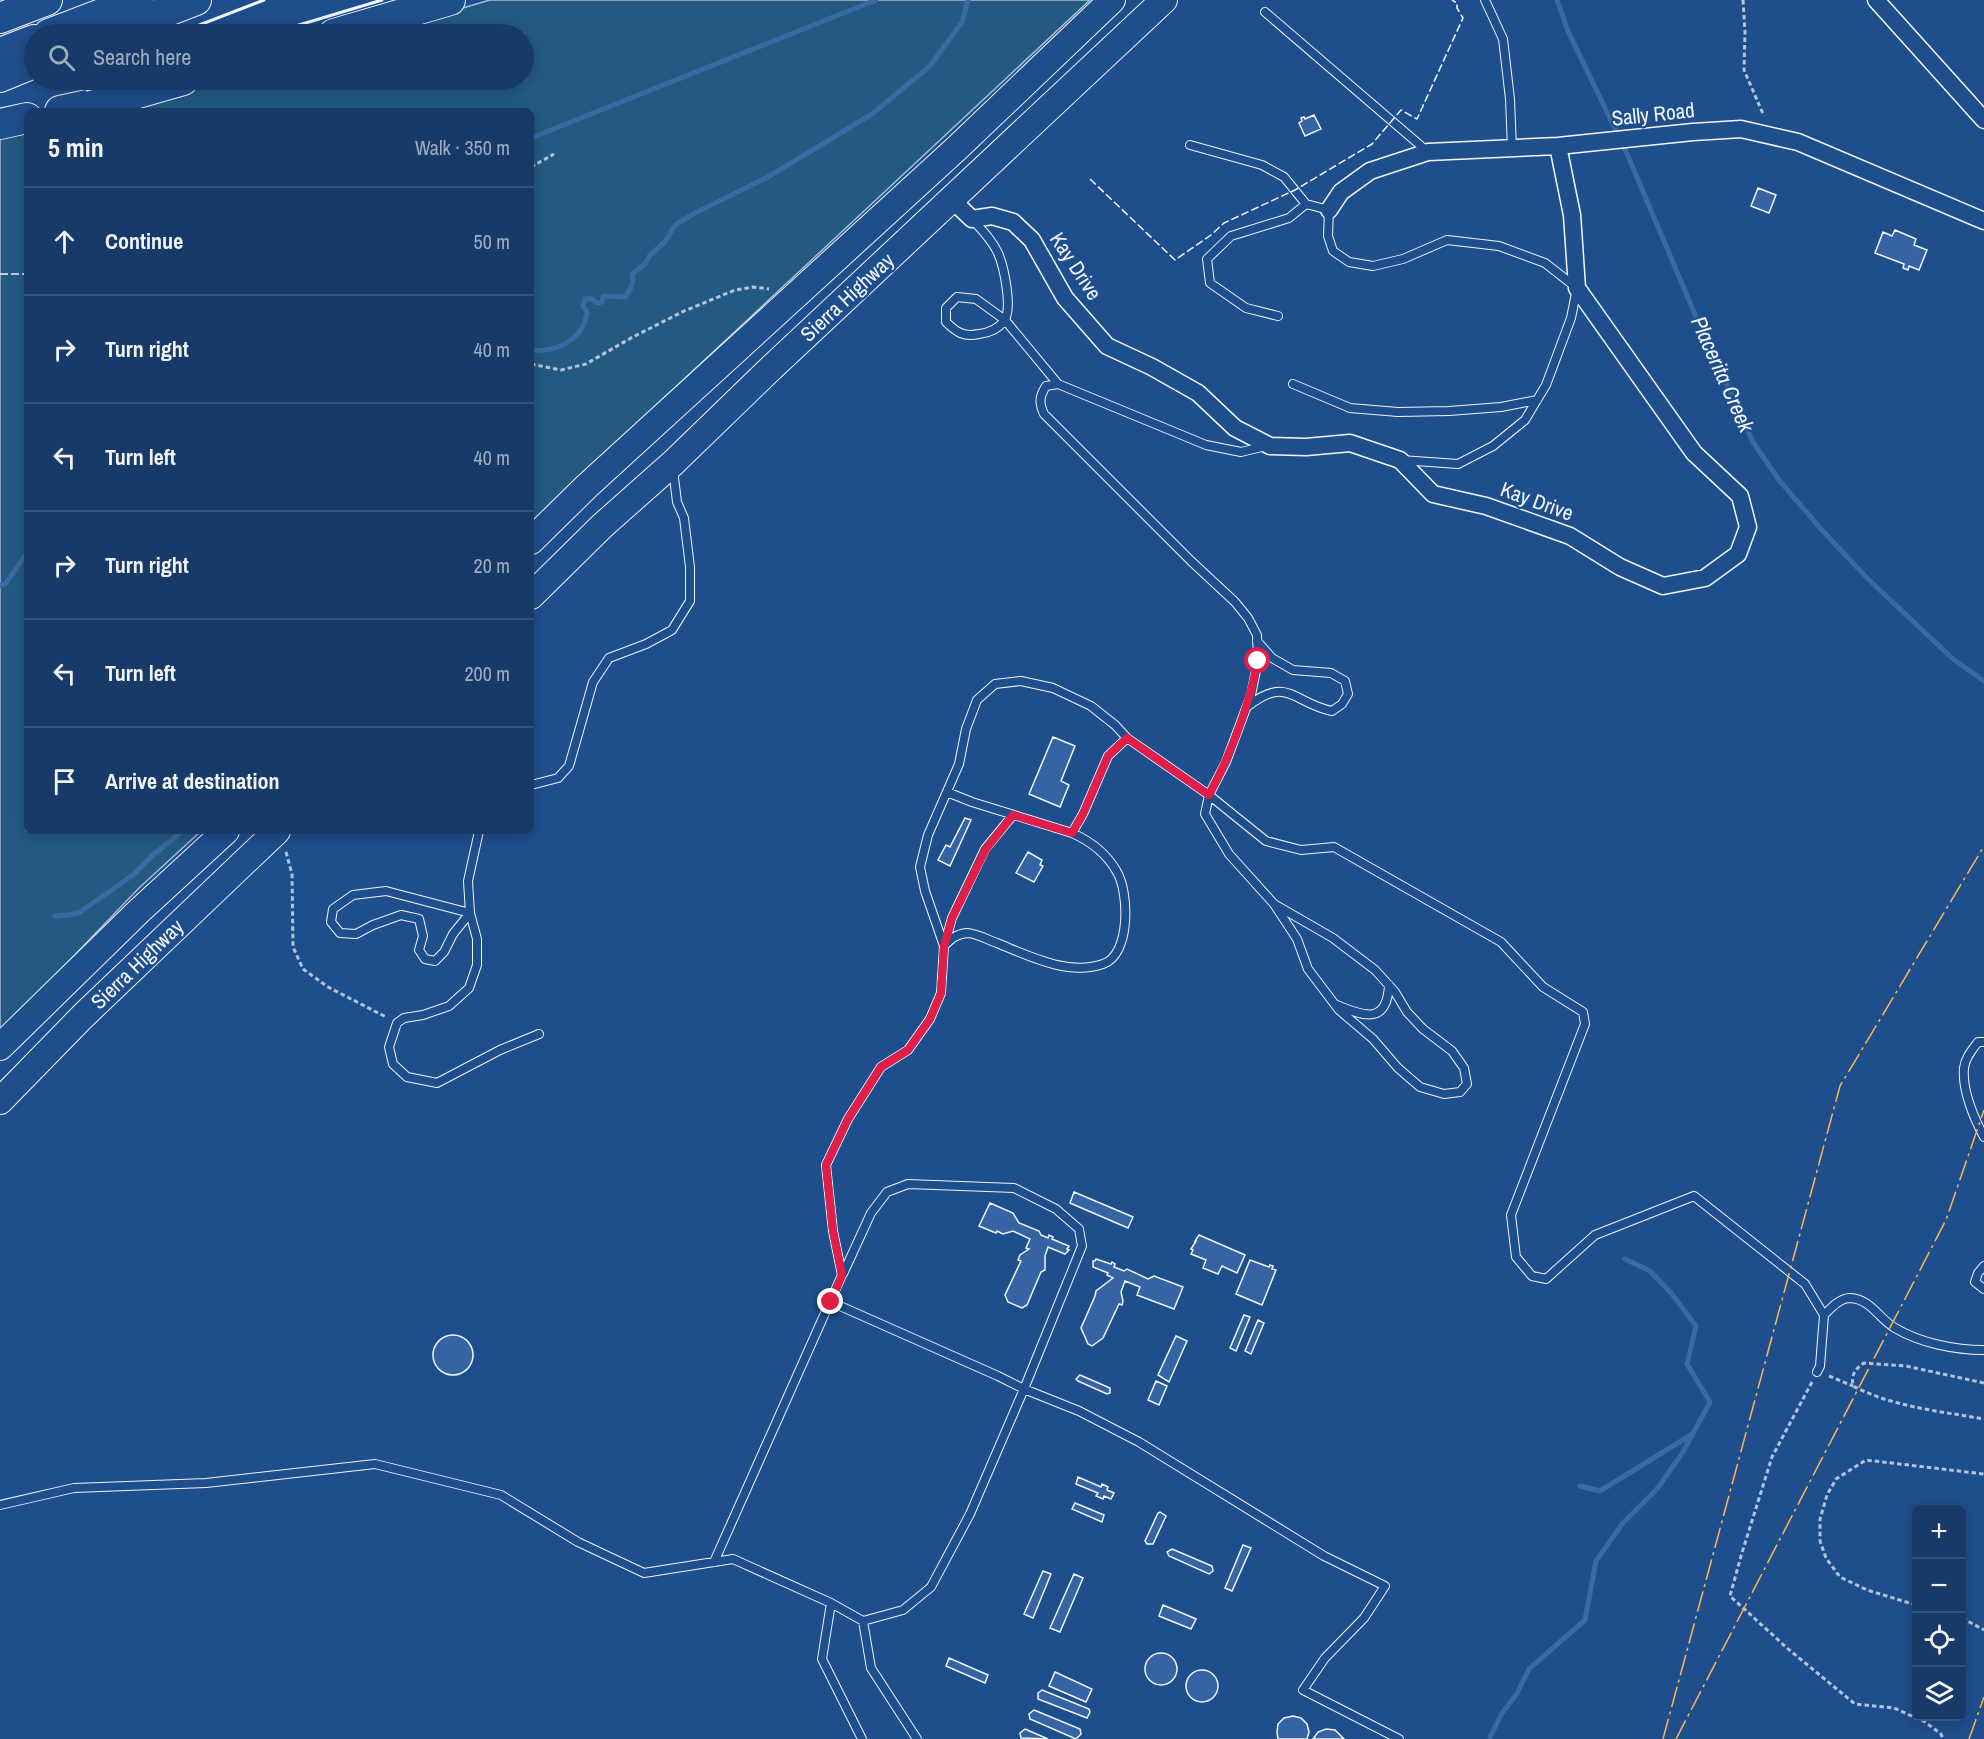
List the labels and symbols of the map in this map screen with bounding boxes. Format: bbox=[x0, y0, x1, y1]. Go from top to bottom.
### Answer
street label: Sally Road bbox=[1610, 95, 1696, 133]
street label: Kay Drive bbox=[1043, 226, 1109, 306]
street label: Sierra Highway bbox=[794, 246, 901, 348]
water label: Placerita Creek bbox=[1684, 311, 1762, 438]
street label: Kay Drive bbox=[1497, 474, 1577, 528]
route start bbox=[1244, 647, 1270, 673]
street label: Sierra Highway bbox=[84, 912, 190, 1016]
route end bbox=[817, 1288, 843, 1314]

